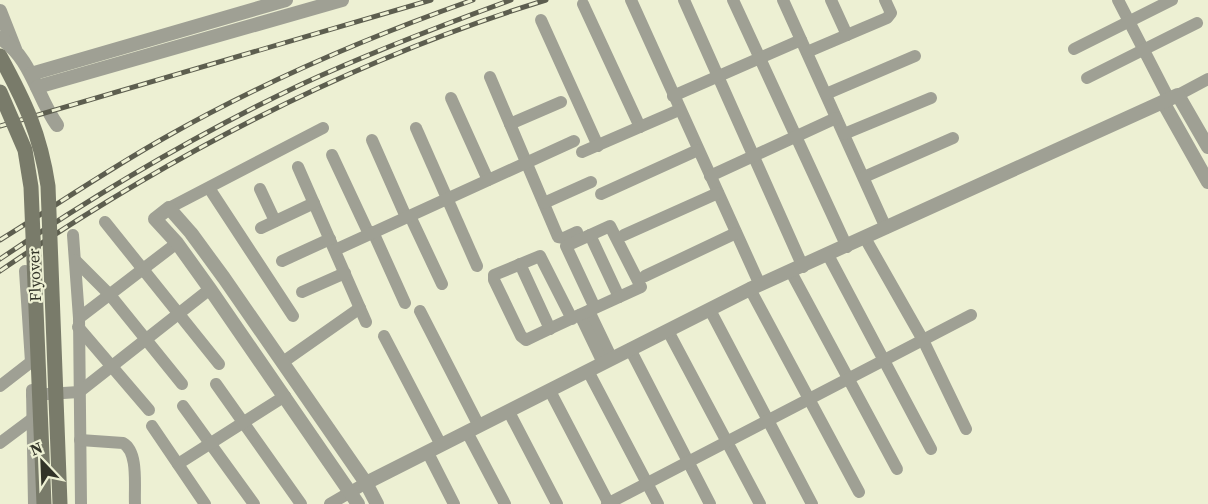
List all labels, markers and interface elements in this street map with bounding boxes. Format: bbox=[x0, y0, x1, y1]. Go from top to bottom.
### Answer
street label: Flyover bbox=[22, 248, 46, 302]
north arrow bbox=[12, 432, 72, 492]
text: N bbox=[26, 436, 46, 461]

